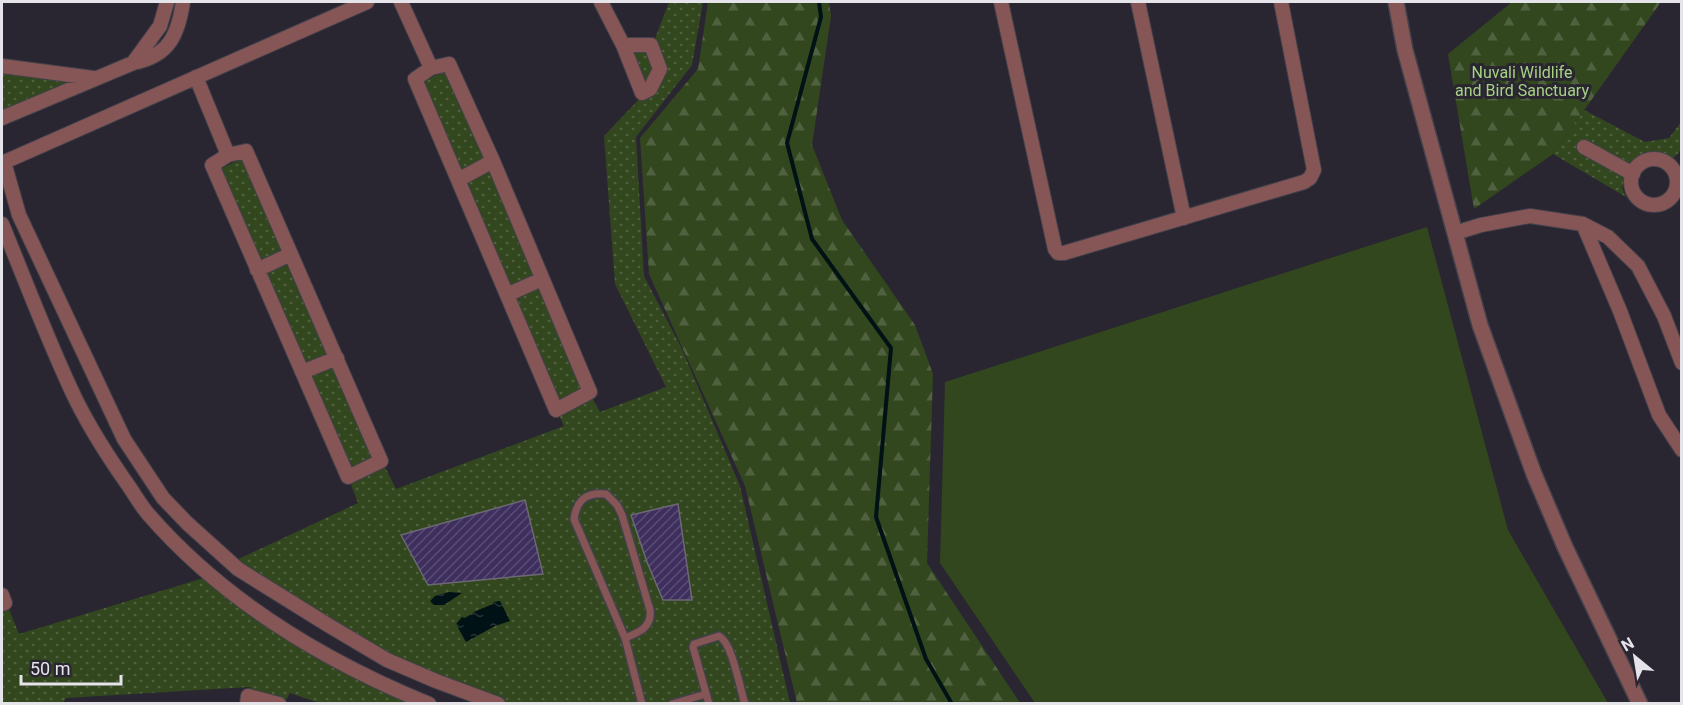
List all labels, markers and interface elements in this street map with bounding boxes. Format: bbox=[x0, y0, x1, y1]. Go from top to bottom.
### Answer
park label: Nuvali Wildlife and Bird Sanctuary bbox=[1455, 63, 1589, 100]
north arrow bbox=[1605, 627, 1665, 687]
text: N bbox=[1618, 633, 1637, 655]
scale bar bbox=[21, 648, 122, 686]
text: 50 m bbox=[30, 658, 70, 679]

